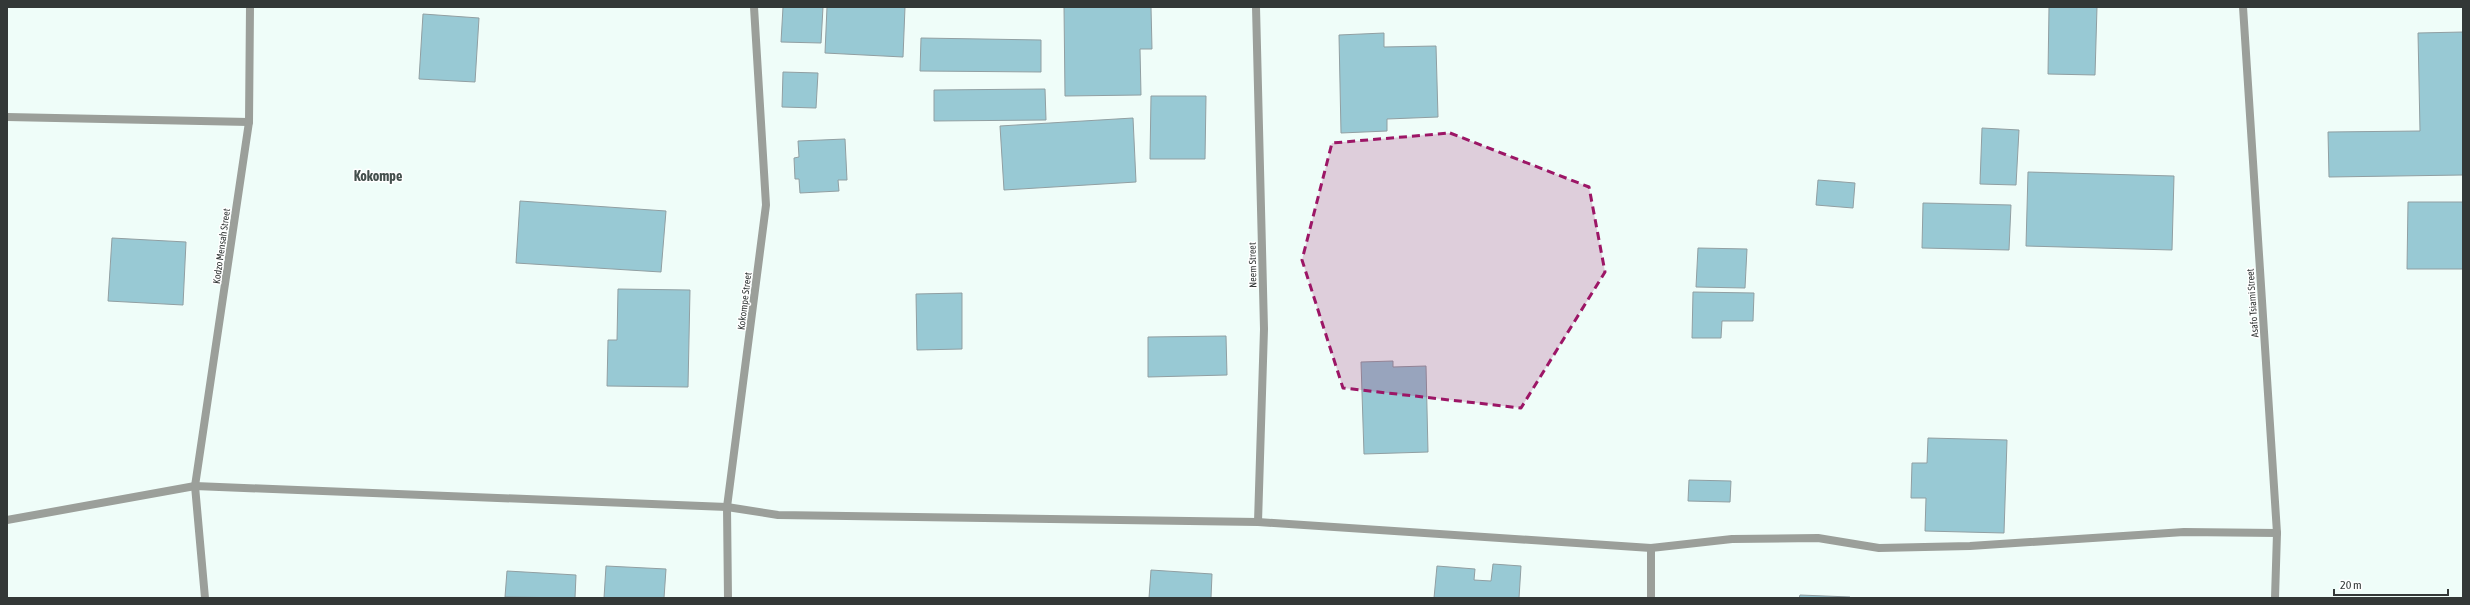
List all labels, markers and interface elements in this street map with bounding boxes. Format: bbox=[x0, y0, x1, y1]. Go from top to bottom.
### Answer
district label: Kokompe bbox=[354, 168, 402, 184]
street label: Kodzo Mensah Street bbox=[211, 207, 232, 285]
street label: Neem Street bbox=[1247, 242, 1258, 288]
street label: Asafo Tsiami Street bbox=[2245, 268, 2260, 338]
street label: Kokompe Street bbox=[735, 271, 754, 331]
scale bar bbox=[2334, 571, 2448, 597]
text: 20 m bbox=[2340, 578, 2362, 592]

